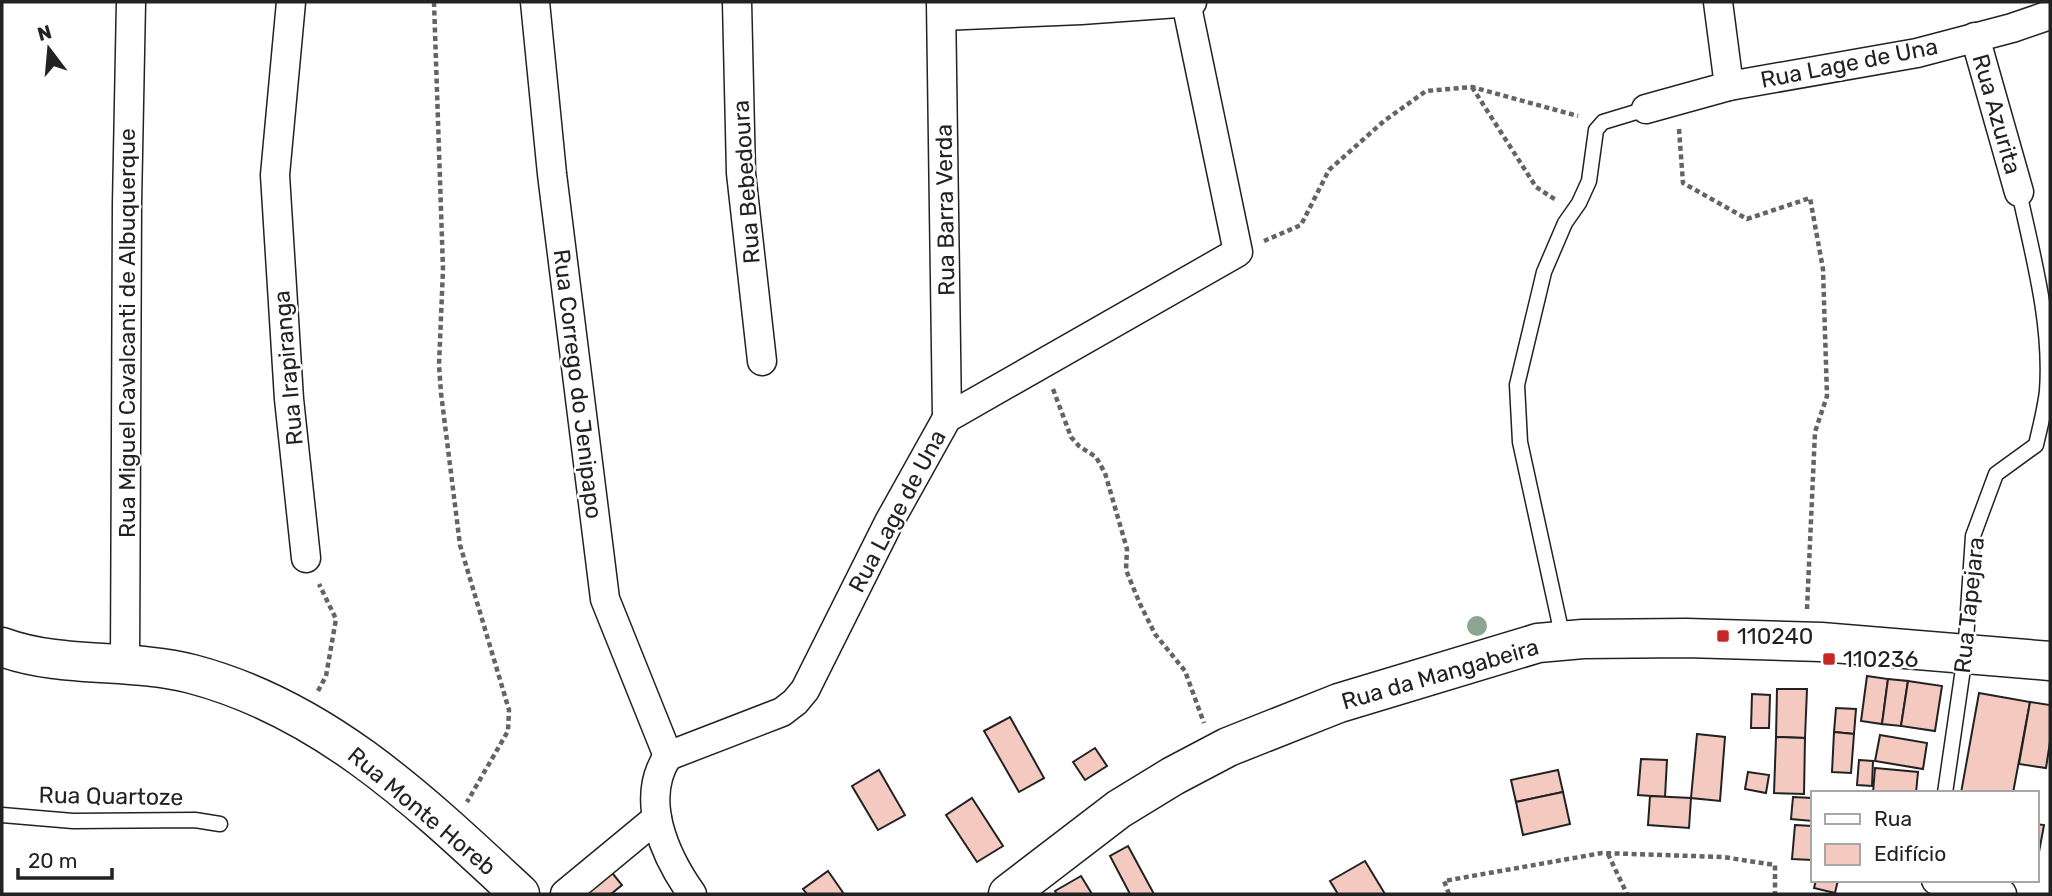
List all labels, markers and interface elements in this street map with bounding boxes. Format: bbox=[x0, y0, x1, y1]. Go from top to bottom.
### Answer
north arrow bbox=[14, 14, 84, 84]
text: N bbox=[35, 20, 54, 46]
street label: Rua Lage de Una bbox=[1758, 32, 1940, 94]
street label: Rua Azurita bbox=[1967, 51, 2027, 177]
street label: Rua Bebedoura bbox=[726, 99, 766, 265]
street label: Rua Barra Verda bbox=[930, 124, 960, 296]
street label: Rua Miguel Cavalcanti de Albuquerque bbox=[113, 128, 141, 538]
street label: Rua Corrego do Jenipapo bbox=[548, 248, 608, 520]
street label: Rua Irapiranga bbox=[267, 289, 309, 447]
street label: Rua Lage de Una bbox=[842, 425, 952, 597]
street label: Rua Tapejara bbox=[1948, 535, 1990, 675]
place label: 110240 bbox=[1737, 622, 1813, 650]
marker: 110240 bbox=[1715, 628, 1731, 644]
street label: Rua da Mangabeira bbox=[1338, 632, 1542, 716]
place label: 110236 bbox=[1843, 645, 1919, 673]
marker: 110236 bbox=[1821, 651, 1837, 667]
street label: Rua Monte Horeb bbox=[342, 741, 502, 881]
street label: Rua Quartoze bbox=[38, 781, 184, 811]
legend bbox=[1811, 791, 2038, 882]
text: Rua bbox=[1874, 806, 1912, 831]
scale bar bbox=[18, 836, 112, 880]
text: Edifício bbox=[1874, 841, 1946, 866]
text: 20 m bbox=[28, 848, 77, 873]

